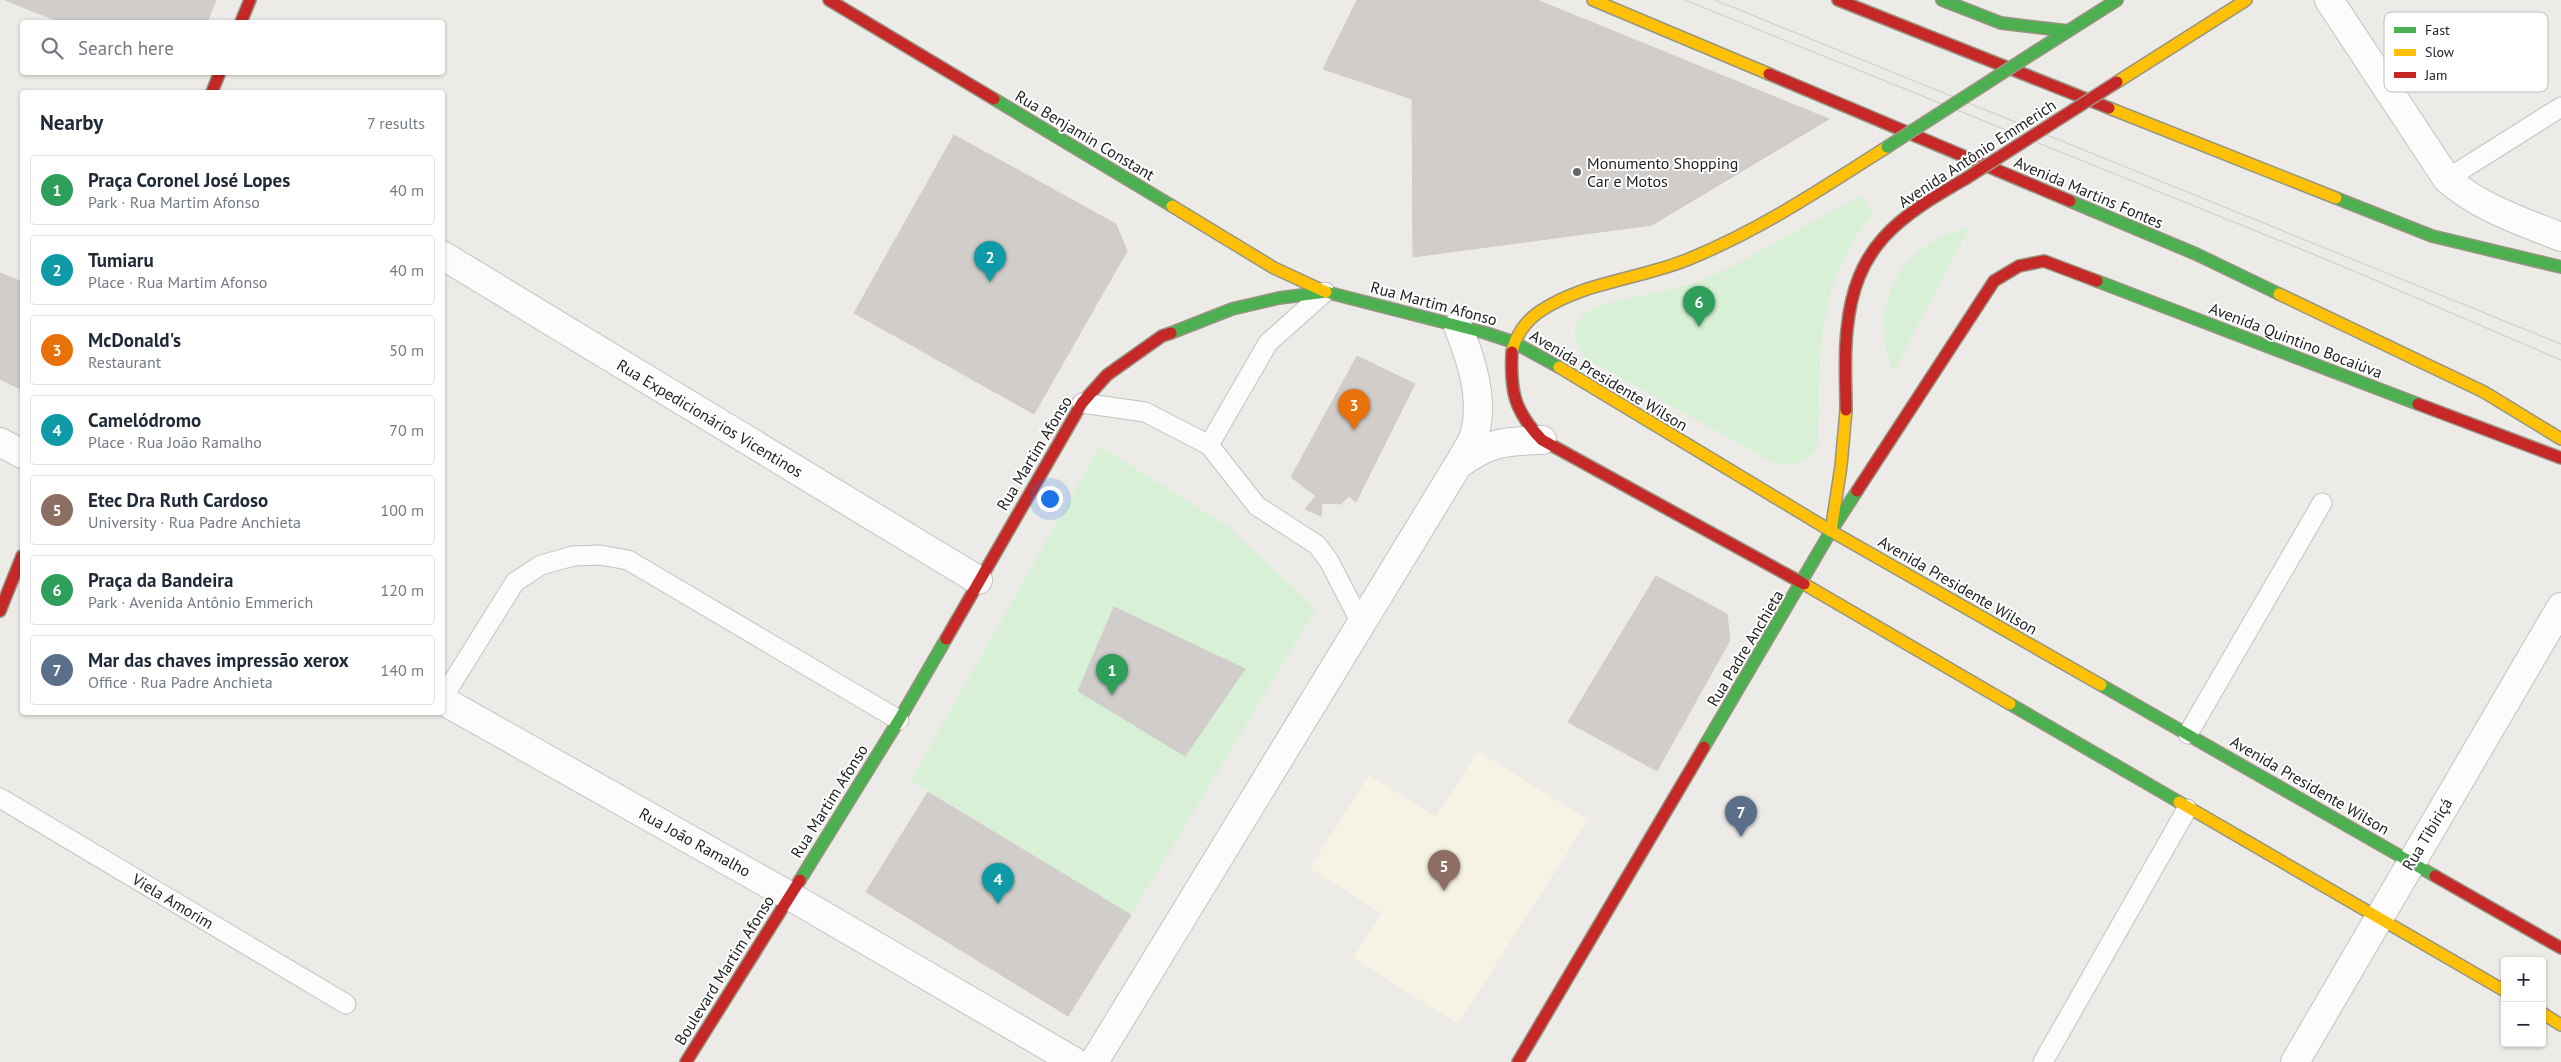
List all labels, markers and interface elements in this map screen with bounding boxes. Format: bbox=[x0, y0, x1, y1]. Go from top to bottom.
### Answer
legend bbox=[2384, 12, 2548, 92]
search box bbox=[20, 20, 445, 75]
text: Fast bbox=[2425, 21, 2450, 39]
icon: search bbox=[38, 34, 66, 62]
text: Search here bbox=[78, 36, 174, 60]
text: Slow bbox=[2425, 43, 2455, 61]
text: Jam bbox=[2424, 66, 2447, 84]
street label: Rua Benjamin Constant bbox=[1012, 85, 1159, 185]
street label: Avenida Antônio Emmerich bbox=[1894, 94, 2060, 212]
text: Nearby bbox=[40, 109, 103, 136]
text: 7 results bbox=[367, 113, 425, 133]
street label: Avenida Martins Fontes bbox=[2011, 152, 2167, 233]
place label: Monumento Shopping Car e Motos bbox=[1587, 153, 1738, 191]
marker: Monumento Shopping Car e Motos bbox=[1571, 166, 1583, 178]
text: Praça Coronel José Lopes bbox=[88, 168, 290, 192]
text: 1 bbox=[52, 180, 62, 200]
text: 40 m bbox=[389, 180, 424, 200]
text: Park · Rua Martim Afonso bbox=[88, 192, 260, 212]
pin: 2 bbox=[974, 241, 1006, 282]
text: Tumiaru bbox=[88, 248, 154, 272]
text: 2 bbox=[52, 260, 62, 280]
text: 40 m bbox=[389, 260, 424, 280]
text: Place · Rua Martim Afonso bbox=[88, 272, 267, 292]
street label: Rua Martim Afonso bbox=[1369, 277, 1499, 329]
pin: 6 bbox=[1683, 286, 1715, 327]
street label: Avenida Quintino Bocaiúva bbox=[2207, 298, 2385, 382]
street label: Avenida Presidente Wilson bbox=[1527, 325, 1691, 435]
text: McDonald's bbox=[88, 328, 181, 352]
text: 3 bbox=[52, 340, 62, 360]
text: 50 m bbox=[389, 340, 424, 360]
text: Restaurant bbox=[88, 352, 161, 372]
street label: Rua Expedicionários Vicentinos bbox=[613, 355, 807, 482]
pin: 3 bbox=[1338, 389, 1370, 430]
street label: Rua Martim Afonso bbox=[992, 392, 1076, 514]
text: Camelódromo bbox=[88, 408, 201, 432]
text: 4 bbox=[52, 420, 62, 440]
text: 70 m bbox=[389, 420, 424, 440]
text: Place · Rua João Ramalho bbox=[88, 432, 262, 452]
your location bbox=[1037, 486, 1063, 512]
text: Etec Dra Ruth Cardoso bbox=[88, 488, 268, 512]
text: 5 bbox=[52, 500, 62, 520]
text: 100 m bbox=[381, 500, 424, 520]
text: University · Rua Padre Anchieta bbox=[88, 512, 301, 532]
street label: Avenida Presidente Wilson bbox=[1875, 531, 2041, 639]
text: Praça da Bandeira bbox=[88, 568, 233, 592]
text: 6 bbox=[52, 580, 62, 600]
text: 120 m bbox=[381, 580, 424, 600]
street label: Rua Padre Anchieta bbox=[1702, 586, 1788, 710]
text: Park · Avenida Antônio Emmerich bbox=[88, 592, 313, 612]
text: Mar das chaves impressão xerox bbox=[88, 648, 349, 672]
pin: 1 bbox=[1096, 654, 1128, 695]
text: 7 bbox=[52, 660, 62, 680]
text: 140 m bbox=[381, 660, 424, 680]
text: Office · Rua Padre Anchieta bbox=[88, 672, 273, 692]
street label: Avenida Presidente Wilson bbox=[2227, 731, 2393, 839]
street label: Rua Martim Afonso bbox=[786, 741, 872, 861]
street label: Rua Tibiriçá bbox=[2398, 794, 2456, 874]
pin: 7 bbox=[1725, 796, 1757, 837]
street label: Rua João Ramalho bbox=[636, 803, 754, 881]
pin: 5 bbox=[1428, 850, 1460, 891]
pin: 4 bbox=[982, 863, 1014, 904]
street label: Viela Amorim bbox=[128, 868, 217, 933]
street label: Boulevard Martim Afonso bbox=[670, 891, 778, 1049]
map controls bbox=[2501, 957, 2546, 1047]
button: + bbox=[2501, 957, 2546, 1002]
button: − bbox=[2501, 1002, 2546, 1047]

